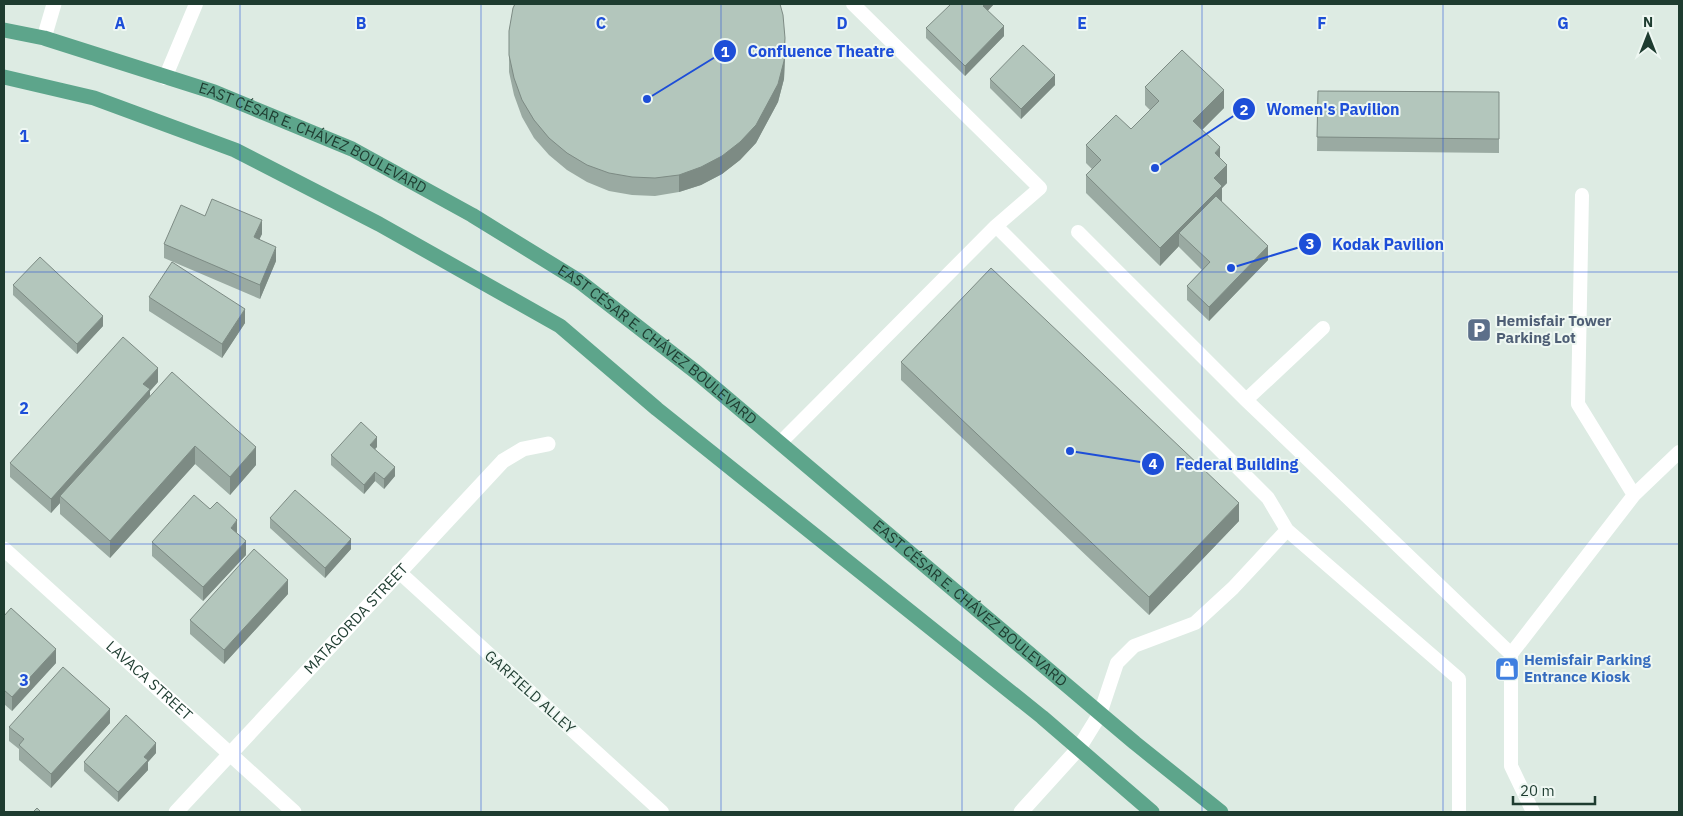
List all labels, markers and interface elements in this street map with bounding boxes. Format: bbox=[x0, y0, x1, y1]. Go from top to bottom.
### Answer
north arrow bbox=[1623, 10, 1673, 60]
text: A bbox=[115, 13, 126, 33]
text: B bbox=[356, 13, 367, 33]
text: C bbox=[596, 13, 606, 33]
text: D bbox=[836, 13, 848, 33]
text: E bbox=[1077, 13, 1087, 33]
text: F bbox=[1317, 13, 1327, 33]
text: G bbox=[1557, 13, 1569, 33]
text: N bbox=[1643, 13, 1653, 31]
callout: Confluence Theatre bbox=[712, 36, 904, 67]
text: Confluence Theatre bbox=[747, 41, 895, 61]
text: 1 bbox=[720, 42, 730, 61]
street label: EAST CÉSAR E. CHÁVEZ BOULEVARD bbox=[197, 78, 430, 197]
callout: Women's Pavilion bbox=[1232, 94, 1410, 125]
text: Women's Pavilion bbox=[1266, 99, 1400, 119]
text: 2 bbox=[1239, 100, 1249, 119]
text: 1 bbox=[19, 126, 29, 146]
callout: Kodak Pavilion bbox=[1297, 229, 1454, 260]
text: 3 bbox=[1305, 234, 1315, 253]
text: Kodak Pavilion bbox=[1332, 234, 1444, 254]
street label: EAST CÉSAR E. CHÁVEZ BOULEVARD bbox=[554, 260, 761, 429]
place label: Hemisfair Tower Parking Lot bbox=[1496, 311, 1611, 347]
parking icon: Hemisfair Tower Parking Lot bbox=[1466, 317, 1492, 343]
text: 2 bbox=[19, 398, 29, 418]
callout: Federal Building bbox=[1140, 449, 1308, 480]
text: 4 bbox=[1148, 454, 1158, 473]
text: Federal Building bbox=[1176, 454, 1299, 474]
street label: EAST CÉSAR E. CHÁVEZ BOULEVARD bbox=[869, 516, 1071, 691]
street label: MATAGORDA STREET bbox=[299, 559, 412, 678]
street label: LAVACA STREET bbox=[102, 636, 197, 725]
street label: GARFIELD ALLEY bbox=[481, 646, 580, 738]
place label: Hemisfair Parking Entrance Kiosk bbox=[1524, 650, 1651, 686]
shop icon: Hemisfair Parking Entrance Kiosk bbox=[1494, 656, 1520, 682]
text: 3 bbox=[19, 670, 29, 690]
scale bar bbox=[1513, 774, 1596, 806]
text: 20 m bbox=[1520, 781, 1555, 800]

